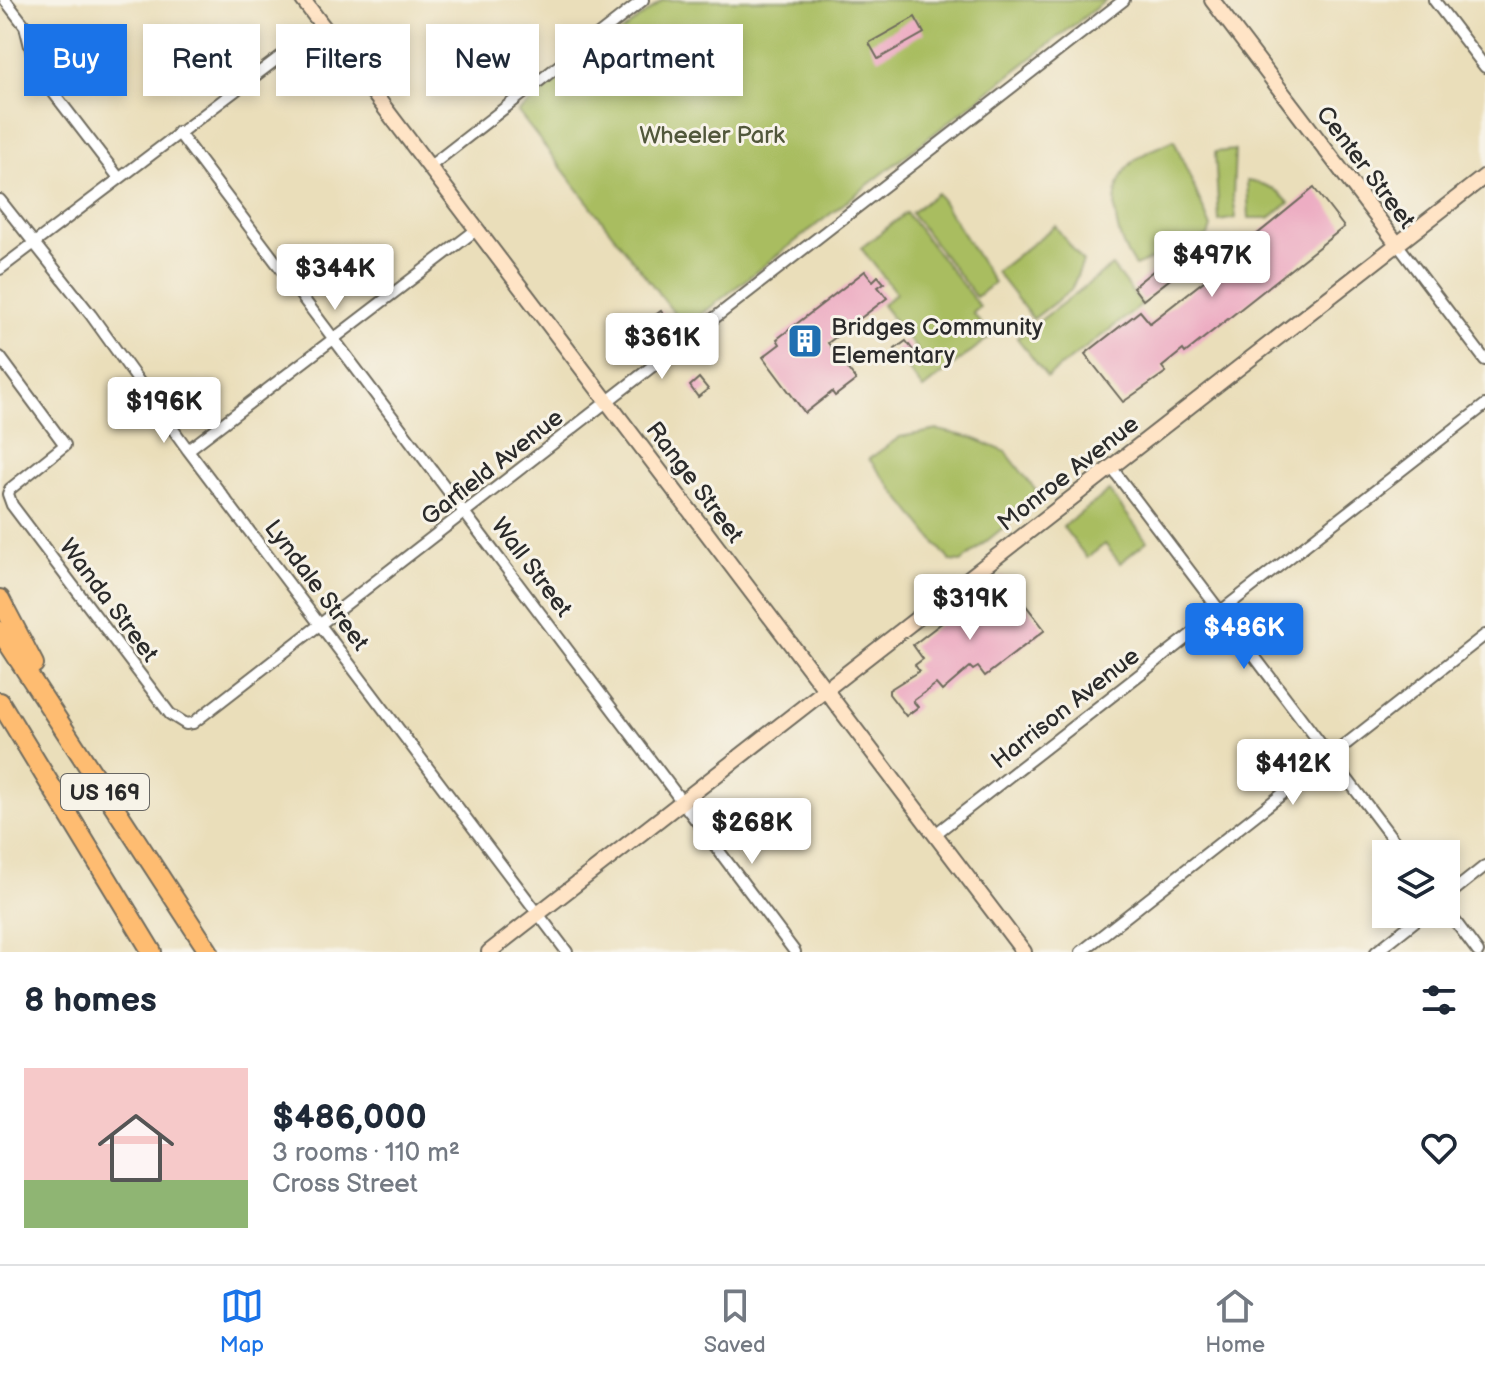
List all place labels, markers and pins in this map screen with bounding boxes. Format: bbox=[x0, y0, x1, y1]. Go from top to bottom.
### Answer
pin: $497K bbox=[1156, 231, 1268, 299]
pin: $344K bbox=[279, 244, 391, 312]
pin: $361K bbox=[606, 313, 718, 381]
place label: Bridges Community Elementary bbox=[831, 313, 1043, 370]
building icon: Bridges Community Elementary bbox=[786, 322, 824, 360]
pin: $196K bbox=[108, 377, 220, 445]
pin: $319K bbox=[914, 574, 1026, 642]
pin: $486K bbox=[1188, 603, 1300, 671]
pin: $412K bbox=[1237, 739, 1349, 807]
pin: $268K bbox=[696, 798, 808, 866]

